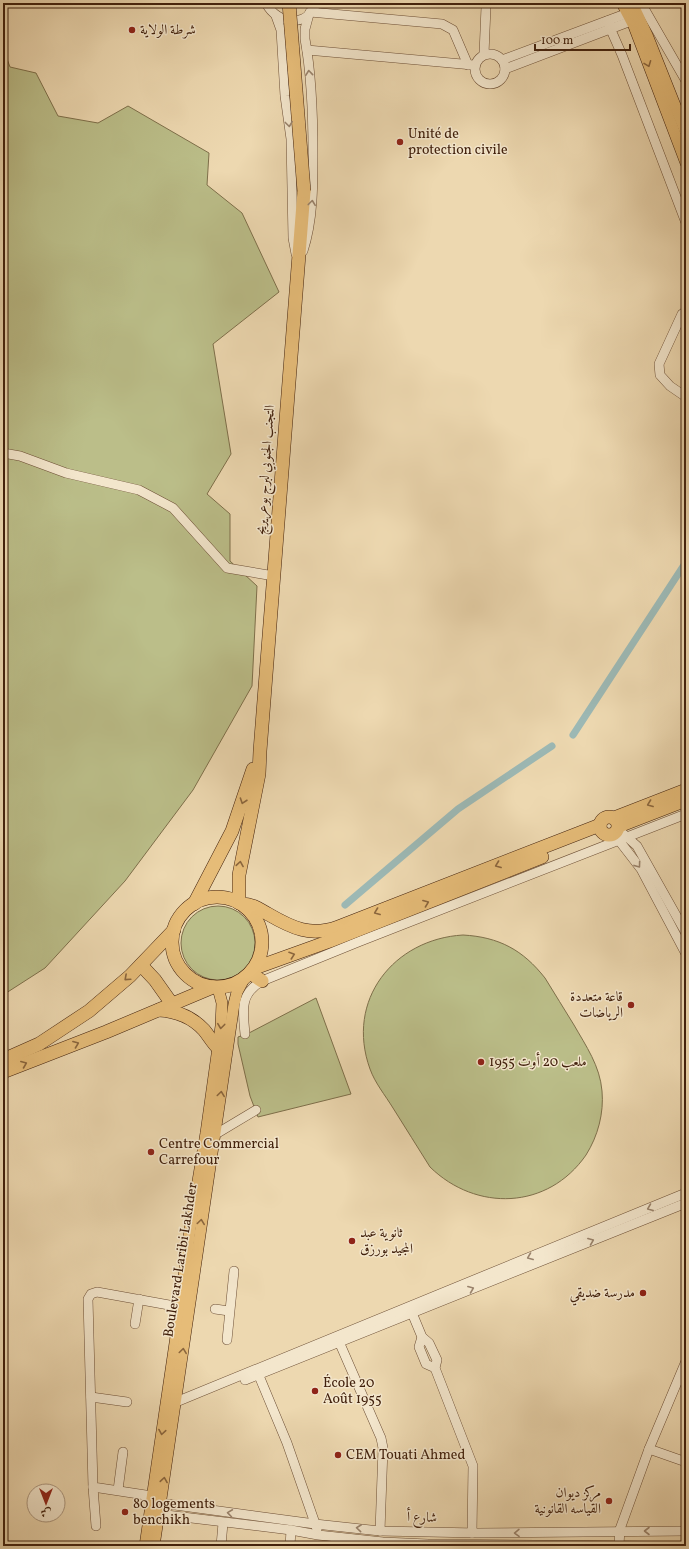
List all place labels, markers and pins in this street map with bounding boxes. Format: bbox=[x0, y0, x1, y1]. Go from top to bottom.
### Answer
place label: شرطة الولاية bbox=[140, 21, 196, 40]
marker: شرطة الولاية bbox=[127, 25, 137, 35]
place label: Unité de protection civile bbox=[408, 125, 508, 160]
marker: Unité de protection civile bbox=[395, 137, 405, 147]
place label: قاعة متعددة الرياضات bbox=[570, 988, 623, 1023]
marker: قاعة متعددة الرياضات bbox=[626, 1000, 636, 1010]
place label: ملعب 20 أوت 1955 bbox=[489, 1051, 587, 1072]
marker: ملعب 20 أوت 1955 bbox=[476, 1057, 486, 1067]
place label: Centre Commercial Carrefour bbox=[159, 1135, 279, 1170]
marker: Centre Commercial Carrefour bbox=[146, 1147, 156, 1157]
place label: ثانوية عبد المجيد بورزق bbox=[360, 1224, 413, 1259]
marker: ثانوية عبد المجيد بورزق bbox=[347, 1236, 357, 1246]
place label: مدرسة ضديقي bbox=[570, 1284, 635, 1306]
marker: مدرسة ضديقي bbox=[638, 1288, 648, 1298]
place label: École 20 Août 1955 bbox=[323, 1374, 382, 1409]
marker: École 20 Août 1955 bbox=[310, 1386, 320, 1396]
place label: CEM Touati Ahmed bbox=[346, 1446, 465, 1465]
marker: CEM Touati Ahmed bbox=[333, 1450, 343, 1460]
place label: مركز ديوان القياسه القانونية bbox=[535, 1484, 601, 1519]
place label: 80 logements benchikh bbox=[133, 1495, 215, 1530]
marker: مركز ديوان القياسه القانونية bbox=[604, 1496, 614, 1506]
marker: 80 logements benchikh bbox=[120, 1507, 130, 1517]

